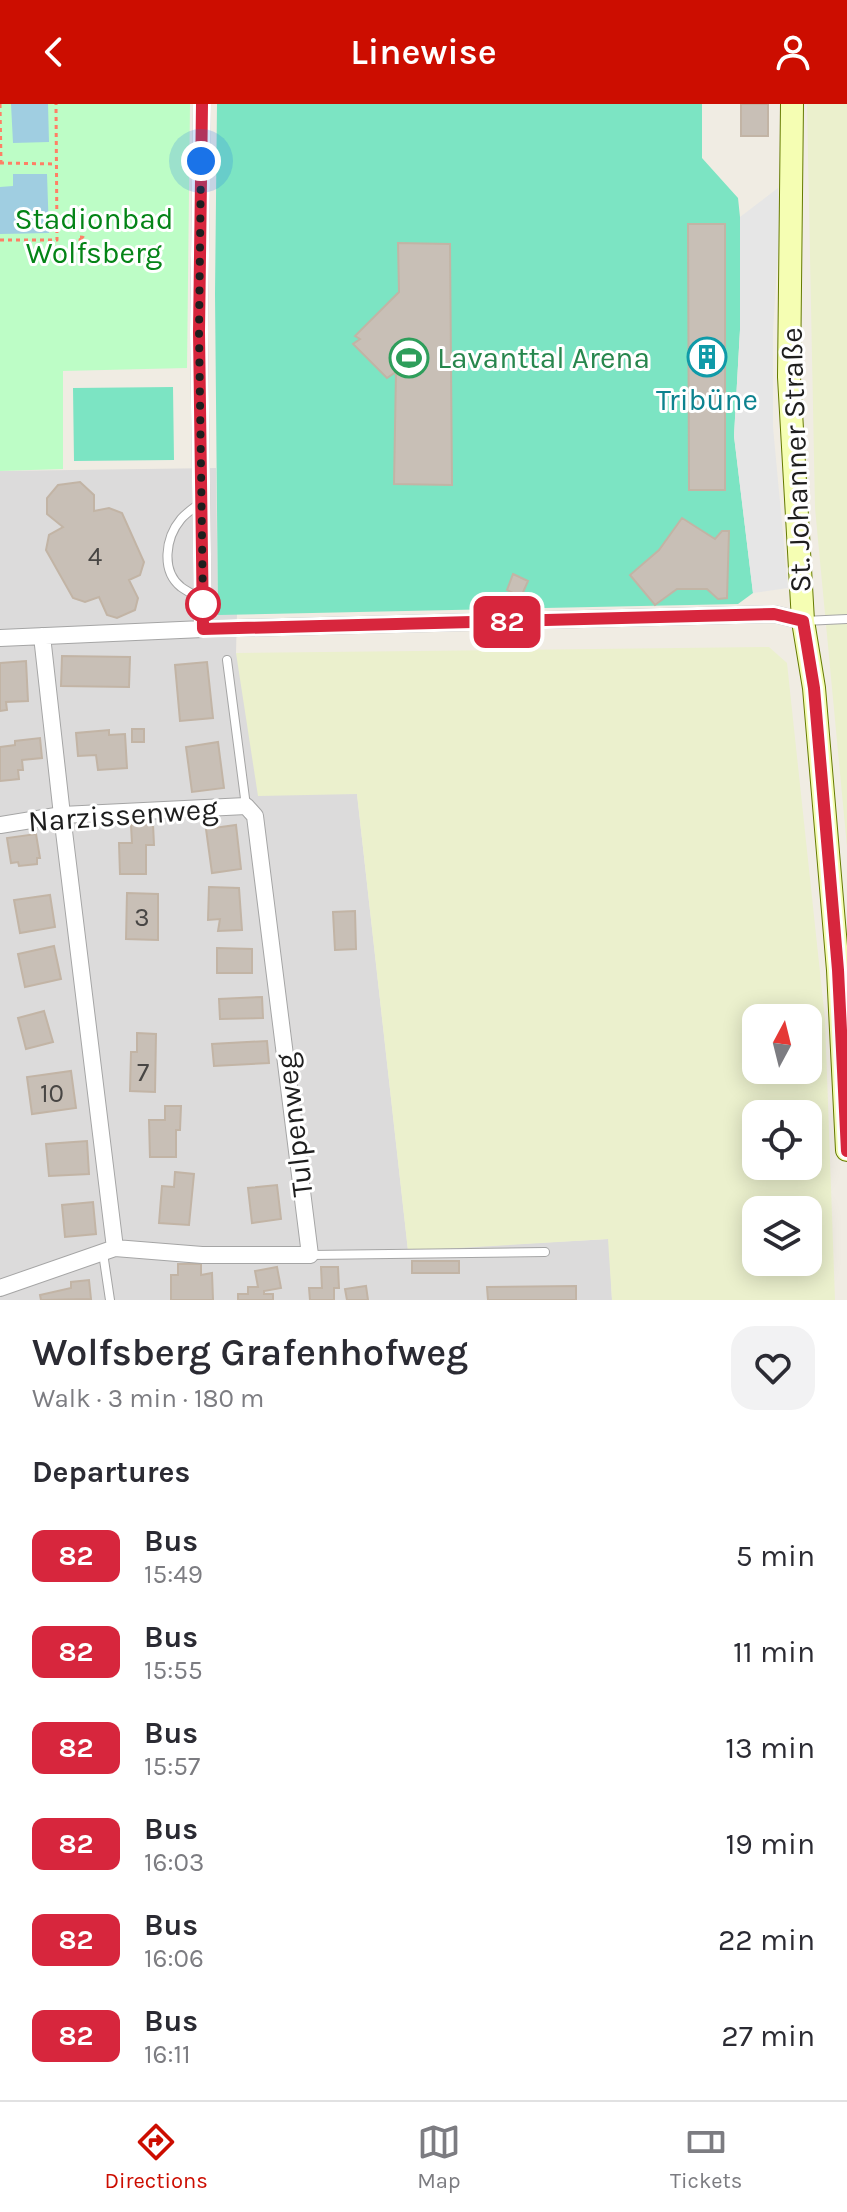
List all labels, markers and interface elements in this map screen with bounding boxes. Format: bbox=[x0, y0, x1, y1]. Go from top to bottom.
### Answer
icon: back bbox=[32, 30, 76, 74]
icon: person bbox=[771, 30, 815, 74]
text: Linewise bbox=[350, 31, 497, 73]
your location bbox=[181, 141, 221, 181]
park label: Stadionbad Wolfsberg bbox=[14, 201, 174, 271]
street label: St. Johanner Straße bbox=[773, 327, 819, 593]
building icon: Tribüne bbox=[686, 336, 728, 378]
sports icon: Lavanttal Arena bbox=[388, 337, 430, 379]
place label: Lavanttal Arena bbox=[437, 340, 650, 376]
place label: Tribüne bbox=[656, 382, 758, 418]
house number: 4 bbox=[88, 541, 102, 572]
unlabelled marker bbox=[186, 587, 220, 621]
line badge: 82 bbox=[471, 596, 543, 648]
text: 82 bbox=[489, 605, 525, 638]
street label: Narzissenweg bbox=[27, 790, 219, 840]
house number: 3 bbox=[134, 902, 150, 933]
north arrow bbox=[742, 1004, 822, 1084]
map controls bbox=[742, 1004, 822, 1276]
street label: Tulpenweg bbox=[267, 1051, 321, 1199]
house number: 7 bbox=[137, 1057, 149, 1088]
house number: 10 bbox=[40, 1078, 64, 1109]
button: locate bbox=[742, 1100, 822, 1180]
button: layers bbox=[742, 1196, 822, 1276]
button: heart bbox=[731, 1326, 815, 1410]
text: Wolfsberg Grafenhofweg bbox=[32, 1330, 468, 1375]
text: Walk · 3 min · 180 m bbox=[32, 1383, 264, 1414]
text: Departures bbox=[32, 1454, 190, 1490]
text: Bus bbox=[144, 1523, 198, 1559]
text: 5 min bbox=[736, 1538, 815, 1574]
text: 82 bbox=[58, 1539, 94, 1572]
text: 15:49 bbox=[144, 1559, 203, 1590]
text: Bus bbox=[144, 1619, 198, 1655]
text: 11 min bbox=[733, 1634, 815, 1670]
text: 82 bbox=[58, 1635, 94, 1668]
text: 15:55 bbox=[144, 1655, 203, 1686]
text: Bus bbox=[144, 1715, 198, 1751]
text: 13 min bbox=[725, 1730, 815, 1766]
text: 82 bbox=[58, 1731, 94, 1764]
text: 15:57 bbox=[144, 1751, 200, 1782]
text: Bus bbox=[144, 1811, 198, 1847]
text: 19 min bbox=[725, 1826, 815, 1862]
text: 82 bbox=[58, 1827, 94, 1860]
text: 16:03 bbox=[144, 1847, 204, 1878]
text: Bus bbox=[144, 1907, 198, 1943]
text: 22 min bbox=[718, 1922, 815, 1958]
text: 82 bbox=[58, 1923, 94, 1956]
text: 16:06 bbox=[144, 1943, 204, 1974]
text: Bus bbox=[144, 2003, 198, 2039]
text: 27 min bbox=[721, 2018, 815, 2054]
text: 82 bbox=[58, 2019, 94, 2052]
text: 16:11 bbox=[144, 2039, 191, 2070]
tab: Directions bbox=[105, 2120, 208, 2194]
tab: Map bbox=[417, 2120, 461, 2194]
tab: Tickets bbox=[670, 2120, 742, 2194]

